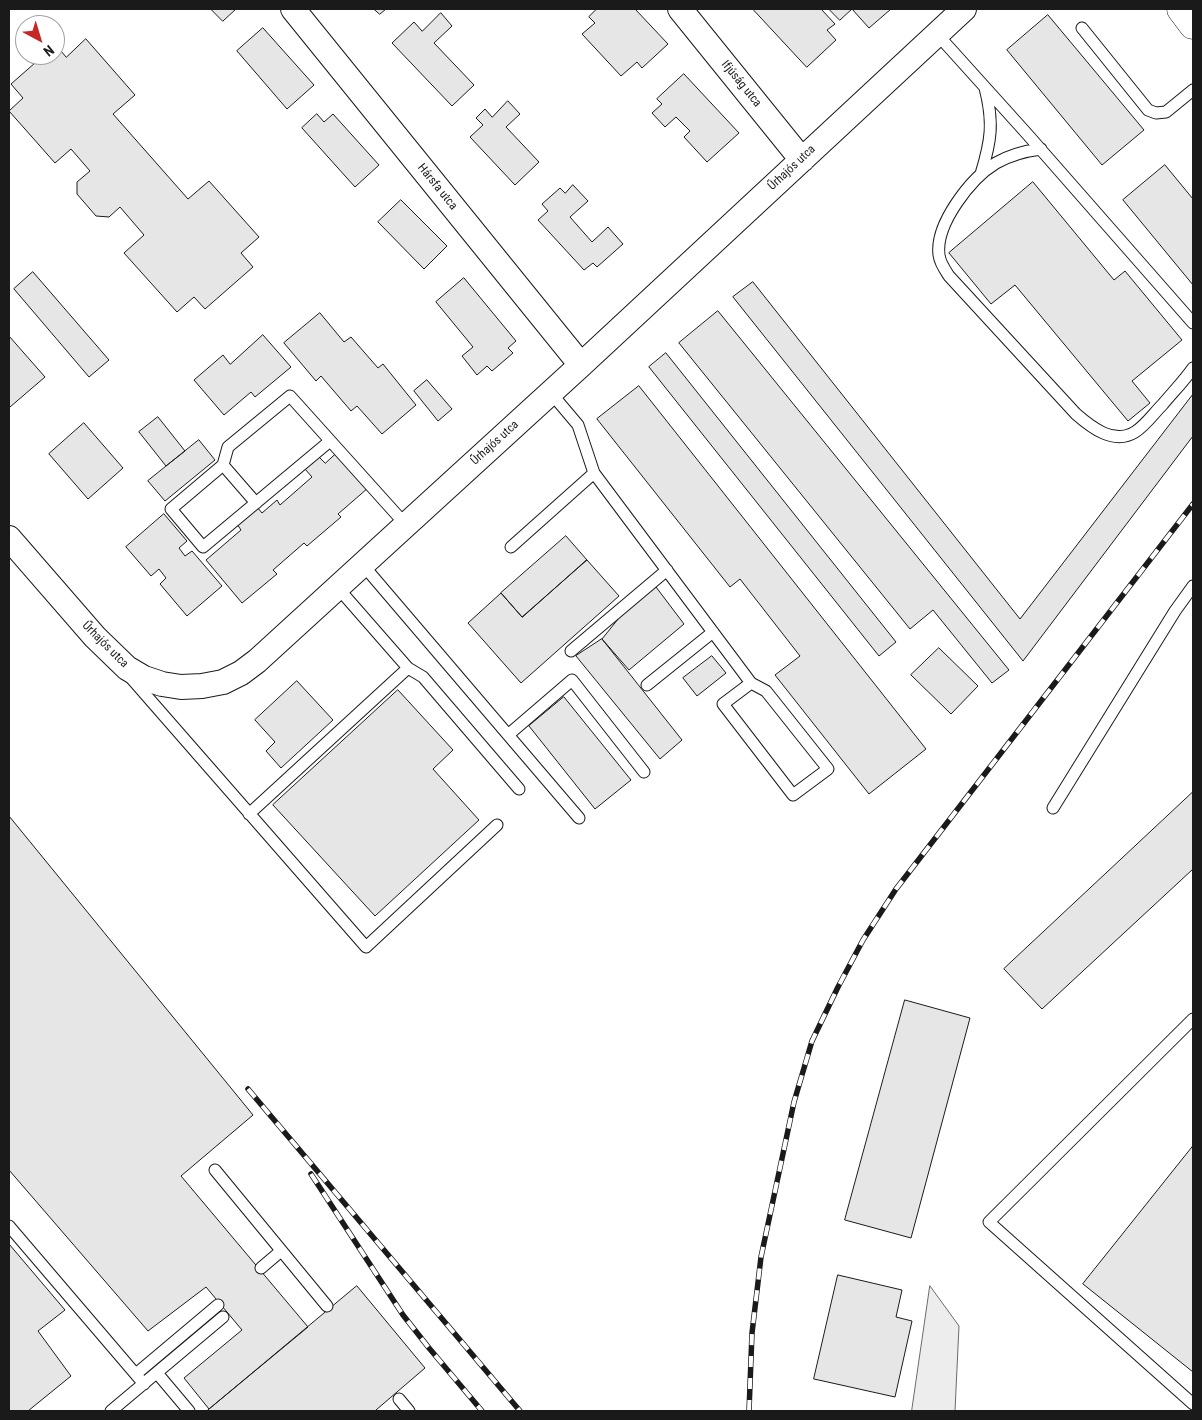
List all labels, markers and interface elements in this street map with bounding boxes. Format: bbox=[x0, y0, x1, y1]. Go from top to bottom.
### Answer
north arrow bbox=[15, 15, 65, 65]
text: N bbox=[40, 42, 57, 60]
street label: Ifjúság utca bbox=[718, 58, 764, 110]
street label: Űrhajós utca bbox=[765, 142, 819, 194]
street label: Hársfa utca bbox=[414, 161, 460, 213]
street label: Űrhajós utca bbox=[468, 418, 522, 468]
street label: Űrhajós utca bbox=[79, 619, 131, 671]

